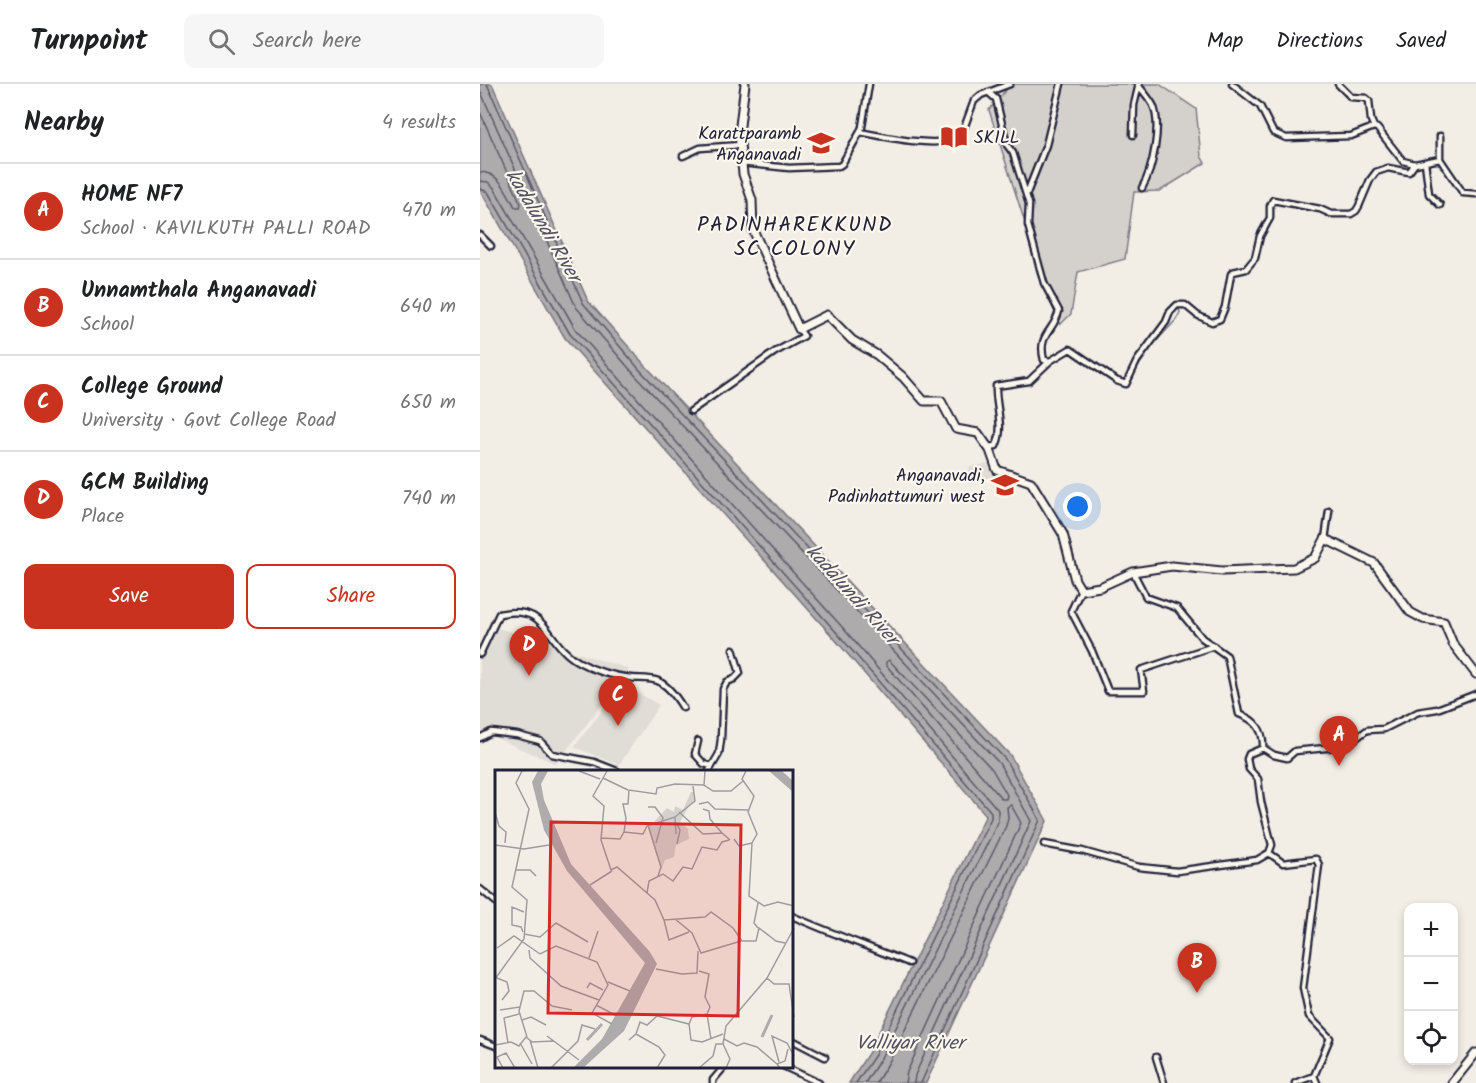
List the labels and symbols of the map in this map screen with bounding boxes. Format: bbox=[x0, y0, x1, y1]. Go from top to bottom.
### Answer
place label: Karattparamb Anganavadi bbox=[698, 120, 802, 170]
library icon: SKILL bbox=[939, 122, 969, 152]
place label: SKILL bbox=[974, 124, 1019, 153]
school or university icon: Karattparamb Anganavadi bbox=[806, 128, 836, 158]
water label: kadalundi River bbox=[496, 164, 591, 292]
district label: PADINHAREKKUND SC COLONY bbox=[697, 209, 893, 266]
place label: Anganavadi, Padinhattumuri west bbox=[828, 462, 986, 512]
school or university icon: Anganavadi, Padinhattumuri west bbox=[990, 470, 1020, 500]
your location bbox=[1063, 492, 1092, 521]
water label: kadalundi River bbox=[797, 538, 909, 656]
pin: D bbox=[509, 626, 548, 676]
pin: C bbox=[598, 676, 638, 726]
pin: A bbox=[1320, 716, 1358, 766]
inset map bbox=[495, 770, 794, 1068]
pin: B bbox=[1178, 944, 1216, 993]
water label: Valliyar River bbox=[856, 1028, 969, 1060]

